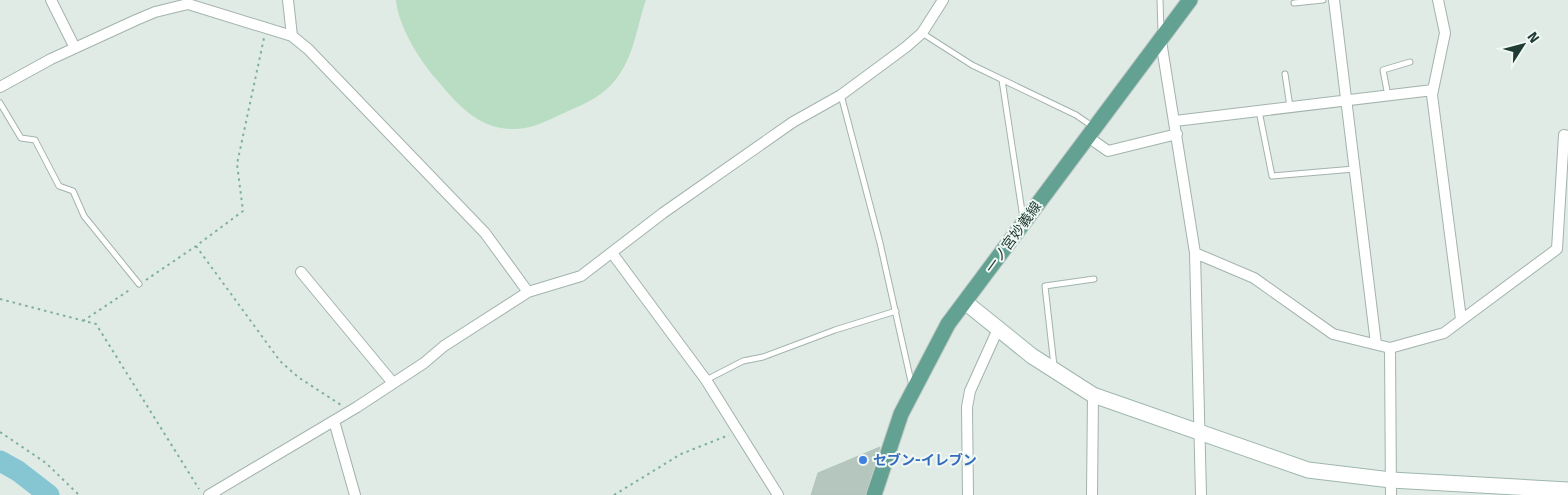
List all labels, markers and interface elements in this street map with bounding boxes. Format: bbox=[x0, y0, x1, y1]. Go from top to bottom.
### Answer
north arrow bbox=[1498, 20, 1548, 70]
text: N bbox=[1524, 29, 1543, 46]
street label: 一ノ宮妙義線 bbox=[982, 198, 1045, 276]
place label: セブン-イレブン bbox=[873, 452, 977, 469]
marker: セブン-イレブン bbox=[857, 454, 869, 466]

